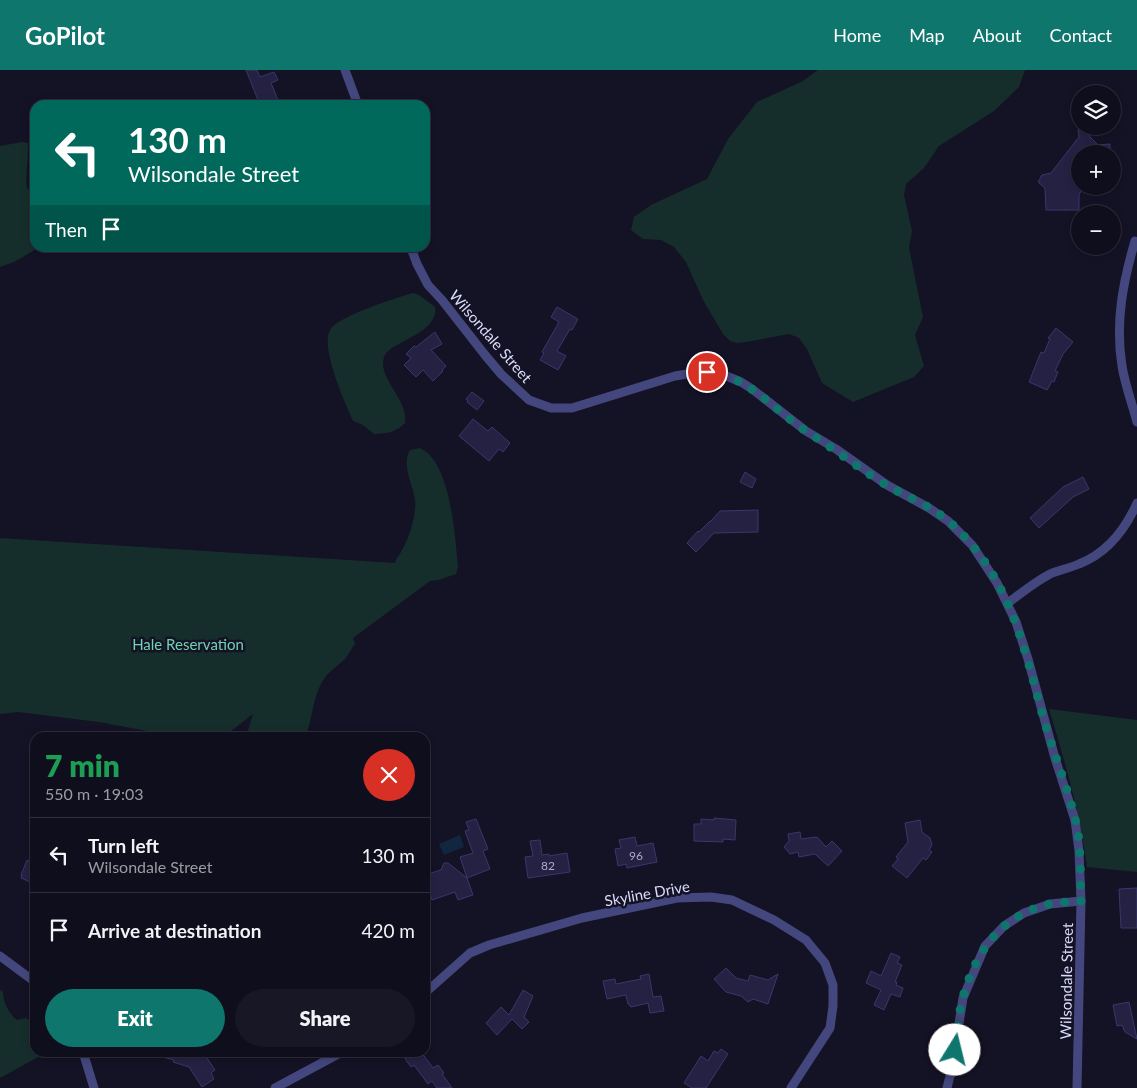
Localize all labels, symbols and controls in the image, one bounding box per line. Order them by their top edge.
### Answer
text: GoPilot [25,21,105,50]
text: Home [833,24,881,46]
text: Map [909,24,945,46]
text: About [973,24,1022,46]
text: Contact [1050,24,1112,46]
map controls [1071,85,1121,255]
button: layers [1071,85,1121,135]
text: 130 m [128,118,227,160]
icon: left [45,120,110,185]
button: + [1071,145,1121,195]
text: Wilsondale Street [128,160,299,187]
button: − [1071,205,1121,255]
icon: arrive [97,215,125,243]
text: Then [45,218,87,241]
street label: Wilsondale Street [446,286,536,386]
pin [686,351,728,393]
icon: arrive [693,358,721,386]
park label: Hale Reservation [132,635,244,653]
text: 7 min [45,747,120,783]
button: close [363,749,415,801]
text: 550 m · 19:03 [45,784,144,803]
text: Turn left [88,834,159,857]
icon: left [45,841,73,869]
text: 130 m [361,844,415,867]
house number: 96 [629,848,643,863]
text: Wilsondale Street [88,857,212,876]
house number: 82 [541,858,555,873]
street label: Skyline Drive [603,877,691,909]
icon: arrive [45,916,73,944]
text: Arrive at destination [88,919,261,942]
text: 420 m [361,919,415,942]
street label: Wilsondale Street [1056,922,1076,1039]
button: Exit [45,989,225,1047]
button: Share [235,989,415,1047]
position arrow [928,1023,980,1075]

